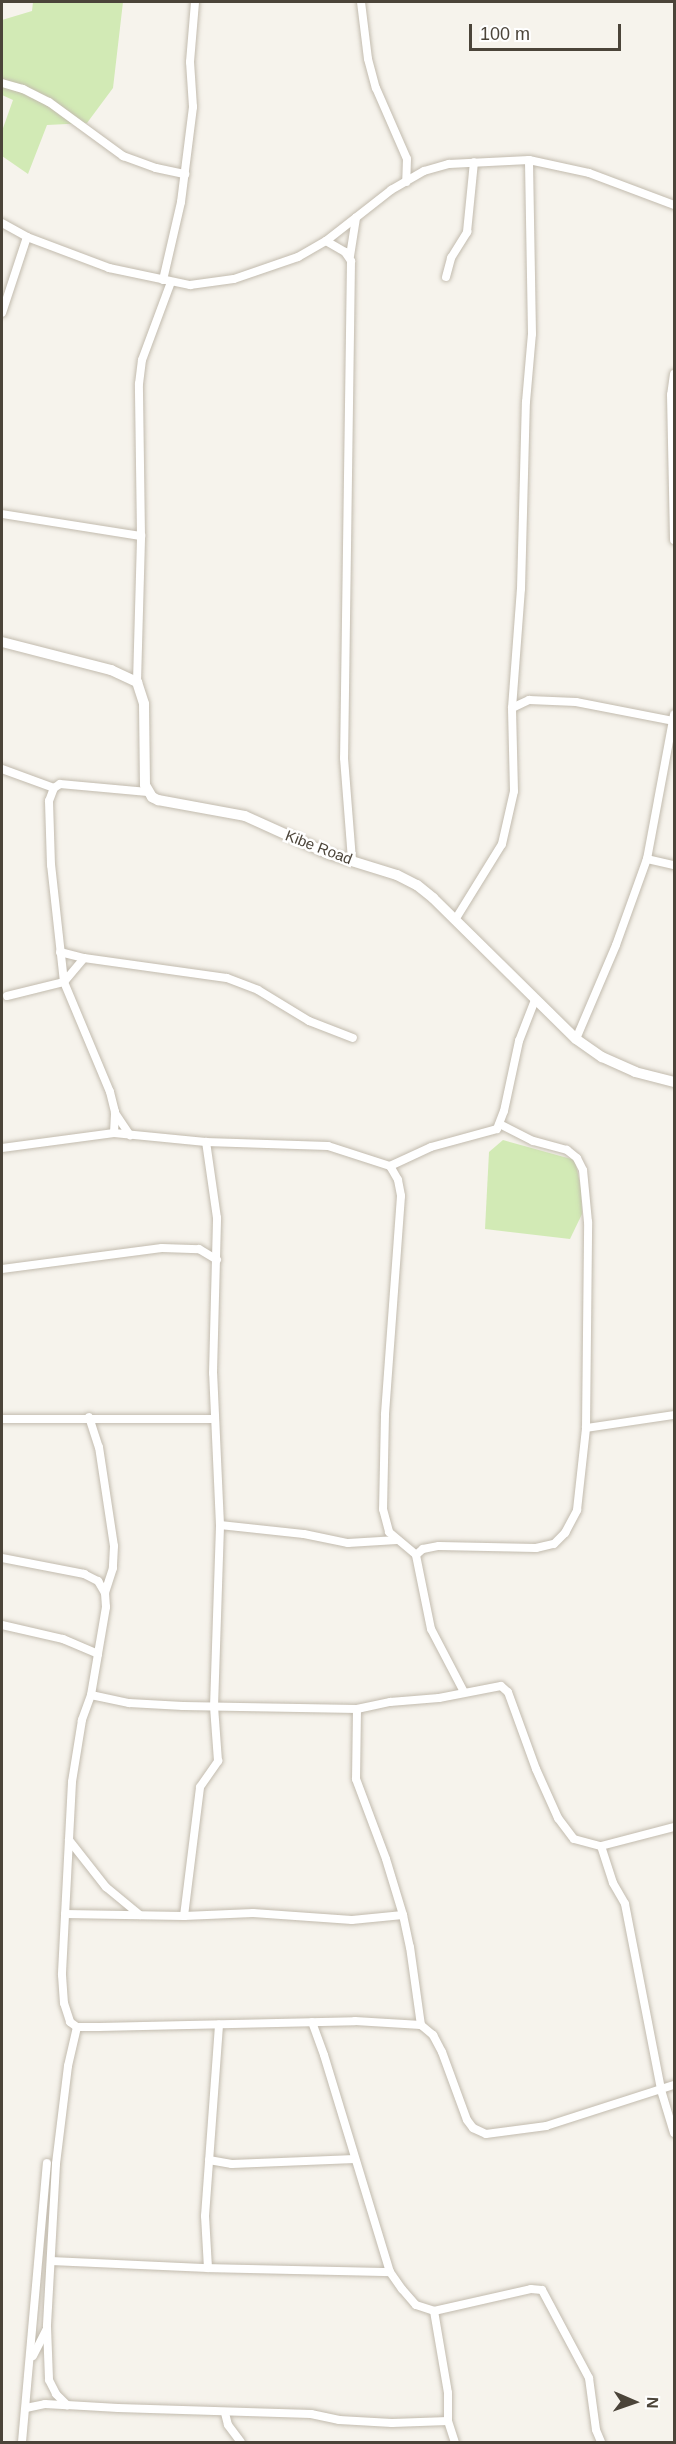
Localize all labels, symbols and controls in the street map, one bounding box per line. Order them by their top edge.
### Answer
scale bar [472,12,624,50]
text: 100 m [480,24,530,44]
street label: Kibe Road [283,826,355,868]
north arrow [604,2372,664,2432]
text: N [644,2397,661,2409]

